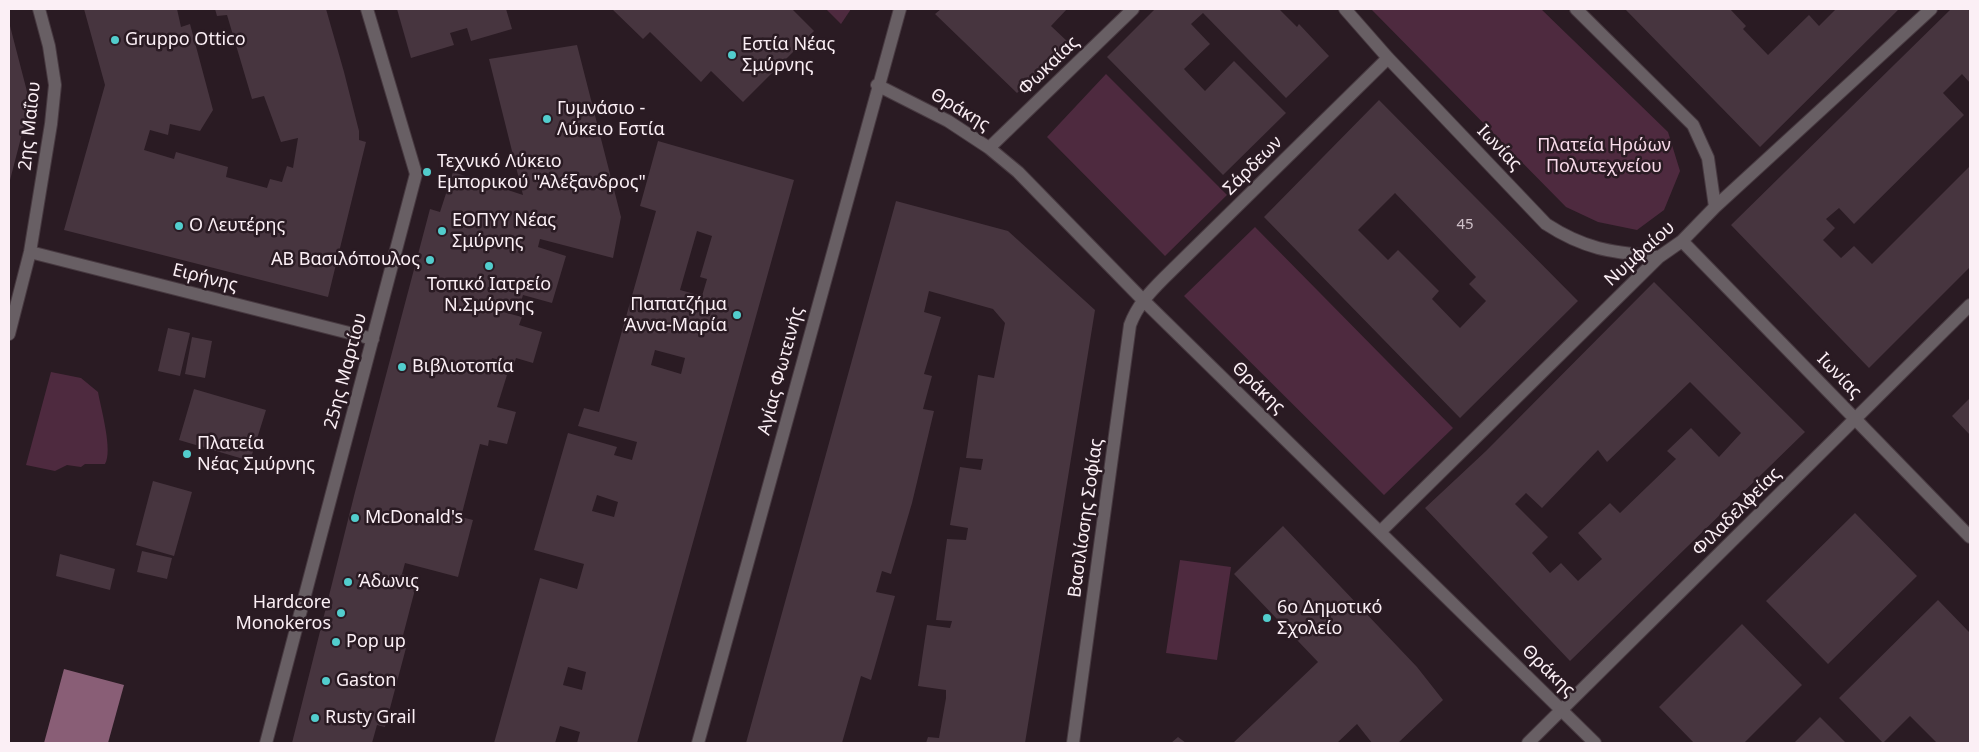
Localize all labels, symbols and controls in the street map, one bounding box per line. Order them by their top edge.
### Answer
place label: Gruppo Ottico [125,29,246,51]
street label: Φωκαίας [1014,32,1084,100]
marker: Gruppo Ottico [109,34,121,46]
place label: Εστία Νέας Σμύρνης [742,34,835,76]
marker: Εστία Νέας Σμύρνης [726,49,738,61]
street label: 2ης Μαΐου [15,80,45,172]
street label: Θράκης [926,84,994,136]
place label: Γυμνάσιο - Λύκειο Εστία [557,98,665,140]
marker: Γυμνάσιο - Λύκειο Εστία [541,113,553,125]
street label: Ιωνίας [1472,121,1526,175]
street label: Σάρδεων [1219,132,1287,200]
park label: Πλατεία Ηρώων Πολυτεχνείου [1537,135,1671,178]
place label: Τεχνικό Λύκειο Εμπορικού "Αλέξανδρος" [437,151,646,193]
marker: Τεχνικό Λύκειο Εμπορικού "Αλέξανδρος" [421,166,433,178]
place label: ΕΟΠΥΥ Νέας Σμύρνης [452,210,556,252]
place label: Ο Λευτέρης [189,215,285,237]
house number: 45 [1456,216,1474,234]
street label: Νυμφαίου [1600,217,1680,291]
marker: Ο Λευτέρης [173,220,185,232]
marker: ΕΟΠΥΥ Νέας Σμύρνης [436,225,448,237]
place label: ΑΒ Βασιλόπουλος [271,249,420,271]
marker: ΑΒ Βασιλόπουλος [424,254,436,266]
street label: Ειρήνης [170,259,240,297]
marker: Τοπικό Ιατρείο Ν.Σμύρνης [483,260,495,272]
place label: Τοπικό Ιατρείο Ν.Σμύρνης [427,274,551,316]
place label: Παπατζήμα Άννα-Μαρία [624,294,727,336]
street label: Αγίας Φωτεινής [754,305,808,437]
marker: Παπατζήμα Άννα-Μαρία [731,309,743,321]
street label: 25ης Μαρτίου [320,311,372,431]
street label: Ιωνίας [1812,349,1866,403]
place label: Βιβλιοτοπία [412,356,514,378]
street label: Θράκης [1227,358,1289,418]
marker: Βιβλιοτοπία [396,361,408,373]
place label: Πλατεία Νέας Σμύρνης [197,433,315,476]
street label: Βασιλίσσης Σοφίας [1064,437,1108,599]
marker: Πλατεία Νέας Σμύρνης [181,448,193,460]
street label: Φιλαδελφείας [1688,463,1786,561]
place label: McDonald's [365,507,463,529]
marker: McDonald's [349,512,361,524]
place label: Άδωνις [358,571,419,593]
marker: Άδωνις [342,576,354,588]
place label: Hardcore Monokeros [235,592,331,634]
place label: 6ο Δημοτικό Σχολείο [1277,597,1382,640]
marker: Hardcore Monokeros [335,607,347,619]
marker: 6ο Δημοτικό Σχολείο [1261,612,1273,624]
place label: Pop up [346,631,406,653]
marker: Pop up [330,636,342,648]
street label: Θράκης [1517,641,1579,701]
place label: Gaston [336,670,396,692]
marker: Gaston [320,675,332,687]
place label: Rusty Grail [325,707,416,729]
marker: Rusty Grail [309,712,321,724]

